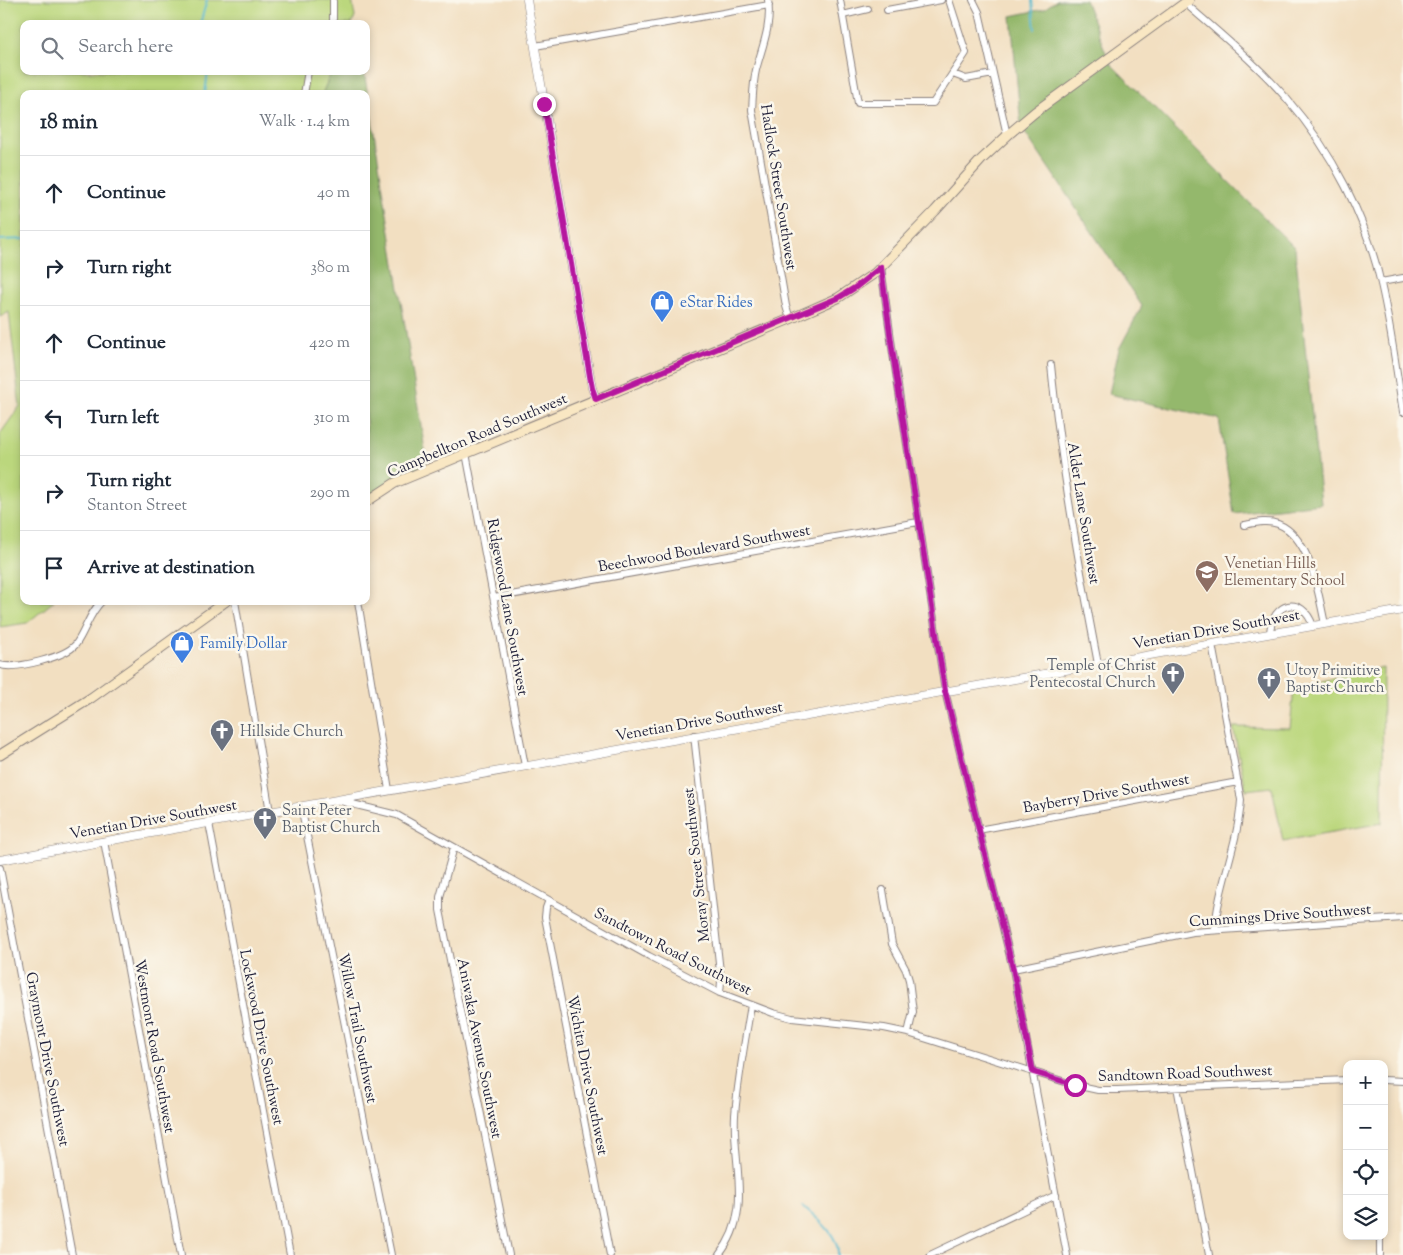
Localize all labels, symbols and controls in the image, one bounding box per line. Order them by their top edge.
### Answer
search box [20,20,370,75]
icon: search [38,34,66,62]
text: Search here [78,34,173,61]
route end [533,93,556,116]
street label: Hadlock Street Southwest [754,103,801,272]
text: 18 min [40,108,98,138]
text: Walk · 1.4 km [259,111,350,134]
icon: ahead [40,179,68,207]
text: Continue [87,180,166,207]
text: 40 m [317,182,350,205]
icon: right [40,254,68,282]
text: Turn right [87,255,171,282]
text: 380 m [310,257,350,280]
shop icon: eStar Rides [649,289,675,323]
place label: eStar Rides [680,293,753,314]
icon: ahead [40,329,68,357]
text: Continue [87,330,166,357]
text: 420 m [309,332,350,355]
street label: Campbellton Road Southwest [385,389,571,484]
icon: left [40,404,68,432]
text: Turn left [87,405,159,432]
text: 310 m [313,407,350,430]
street label: Alder Lane Southwest [1061,441,1104,586]
text: Turn right [87,468,171,495]
icon: right [40,479,68,507]
text: 290 m [310,482,350,505]
text: Stanton Street [87,495,187,518]
street label: Ridgewood Lane Southwest [481,517,532,697]
street label: Beechwood Boulevard Southwest [597,520,812,578]
icon: arrive [40,554,68,582]
place label: Venetian Hills Elementary School [1224,554,1345,592]
text: Arrive at destination [87,555,255,582]
school or university icon: Venetian Hills Elementary School [1194,559,1220,593]
street label: Venetian Drive Southwest [1131,605,1301,656]
shop icon: Family Dollar [169,630,195,664]
place label: Family Dollar [200,634,287,655]
place label: Temple of Christ Pentecostal Church [1030,656,1156,694]
church icon: Temple of Christ Pentecostal Church [1160,661,1186,695]
place label: Utoy Primitive Baptist Church [1286,661,1385,699]
church icon: Utoy Primitive Baptist Church [1256,666,1282,700]
street label: Venetian Drive Southwest [614,697,784,748]
church icon: Hillside Church [209,718,235,752]
place label: Hillside Church [240,722,344,743]
street label: Bayberry Drive Southwest [1022,770,1191,819]
street label: Moray Street Southwest [679,787,716,943]
street label: Venetian Drive Southwest [68,795,238,846]
place label: Saint Peter Baptist Church [282,801,381,839]
church icon: Saint Peter Baptist Church [252,806,278,840]
street label: Cummings Drive Southwest [1188,900,1372,933]
street label: Sandtown Road Southwest [590,903,755,1001]
street label: Lockwood Drive Southwest [233,948,288,1127]
street label: Willow Trail Southwest [332,952,381,1105]
street label: Aniwaka Avenue Southwest [451,956,506,1140]
street label: Westmont Road Southwest [128,958,179,1135]
street label: Graymont Drive Southwest [19,970,74,1148]
street label: Wichita Drive Southwest [561,993,612,1157]
map controls [1343,1060,1388,1240]
button: + [1343,1060,1388,1105]
street label: Sandtown Road Southwest [1098,1061,1273,1088]
route start [1064,1074,1087,1097]
button: − [1343,1105,1388,1150]
button: locate [1343,1150,1388,1195]
button: layers [1343,1195,1388,1240]

